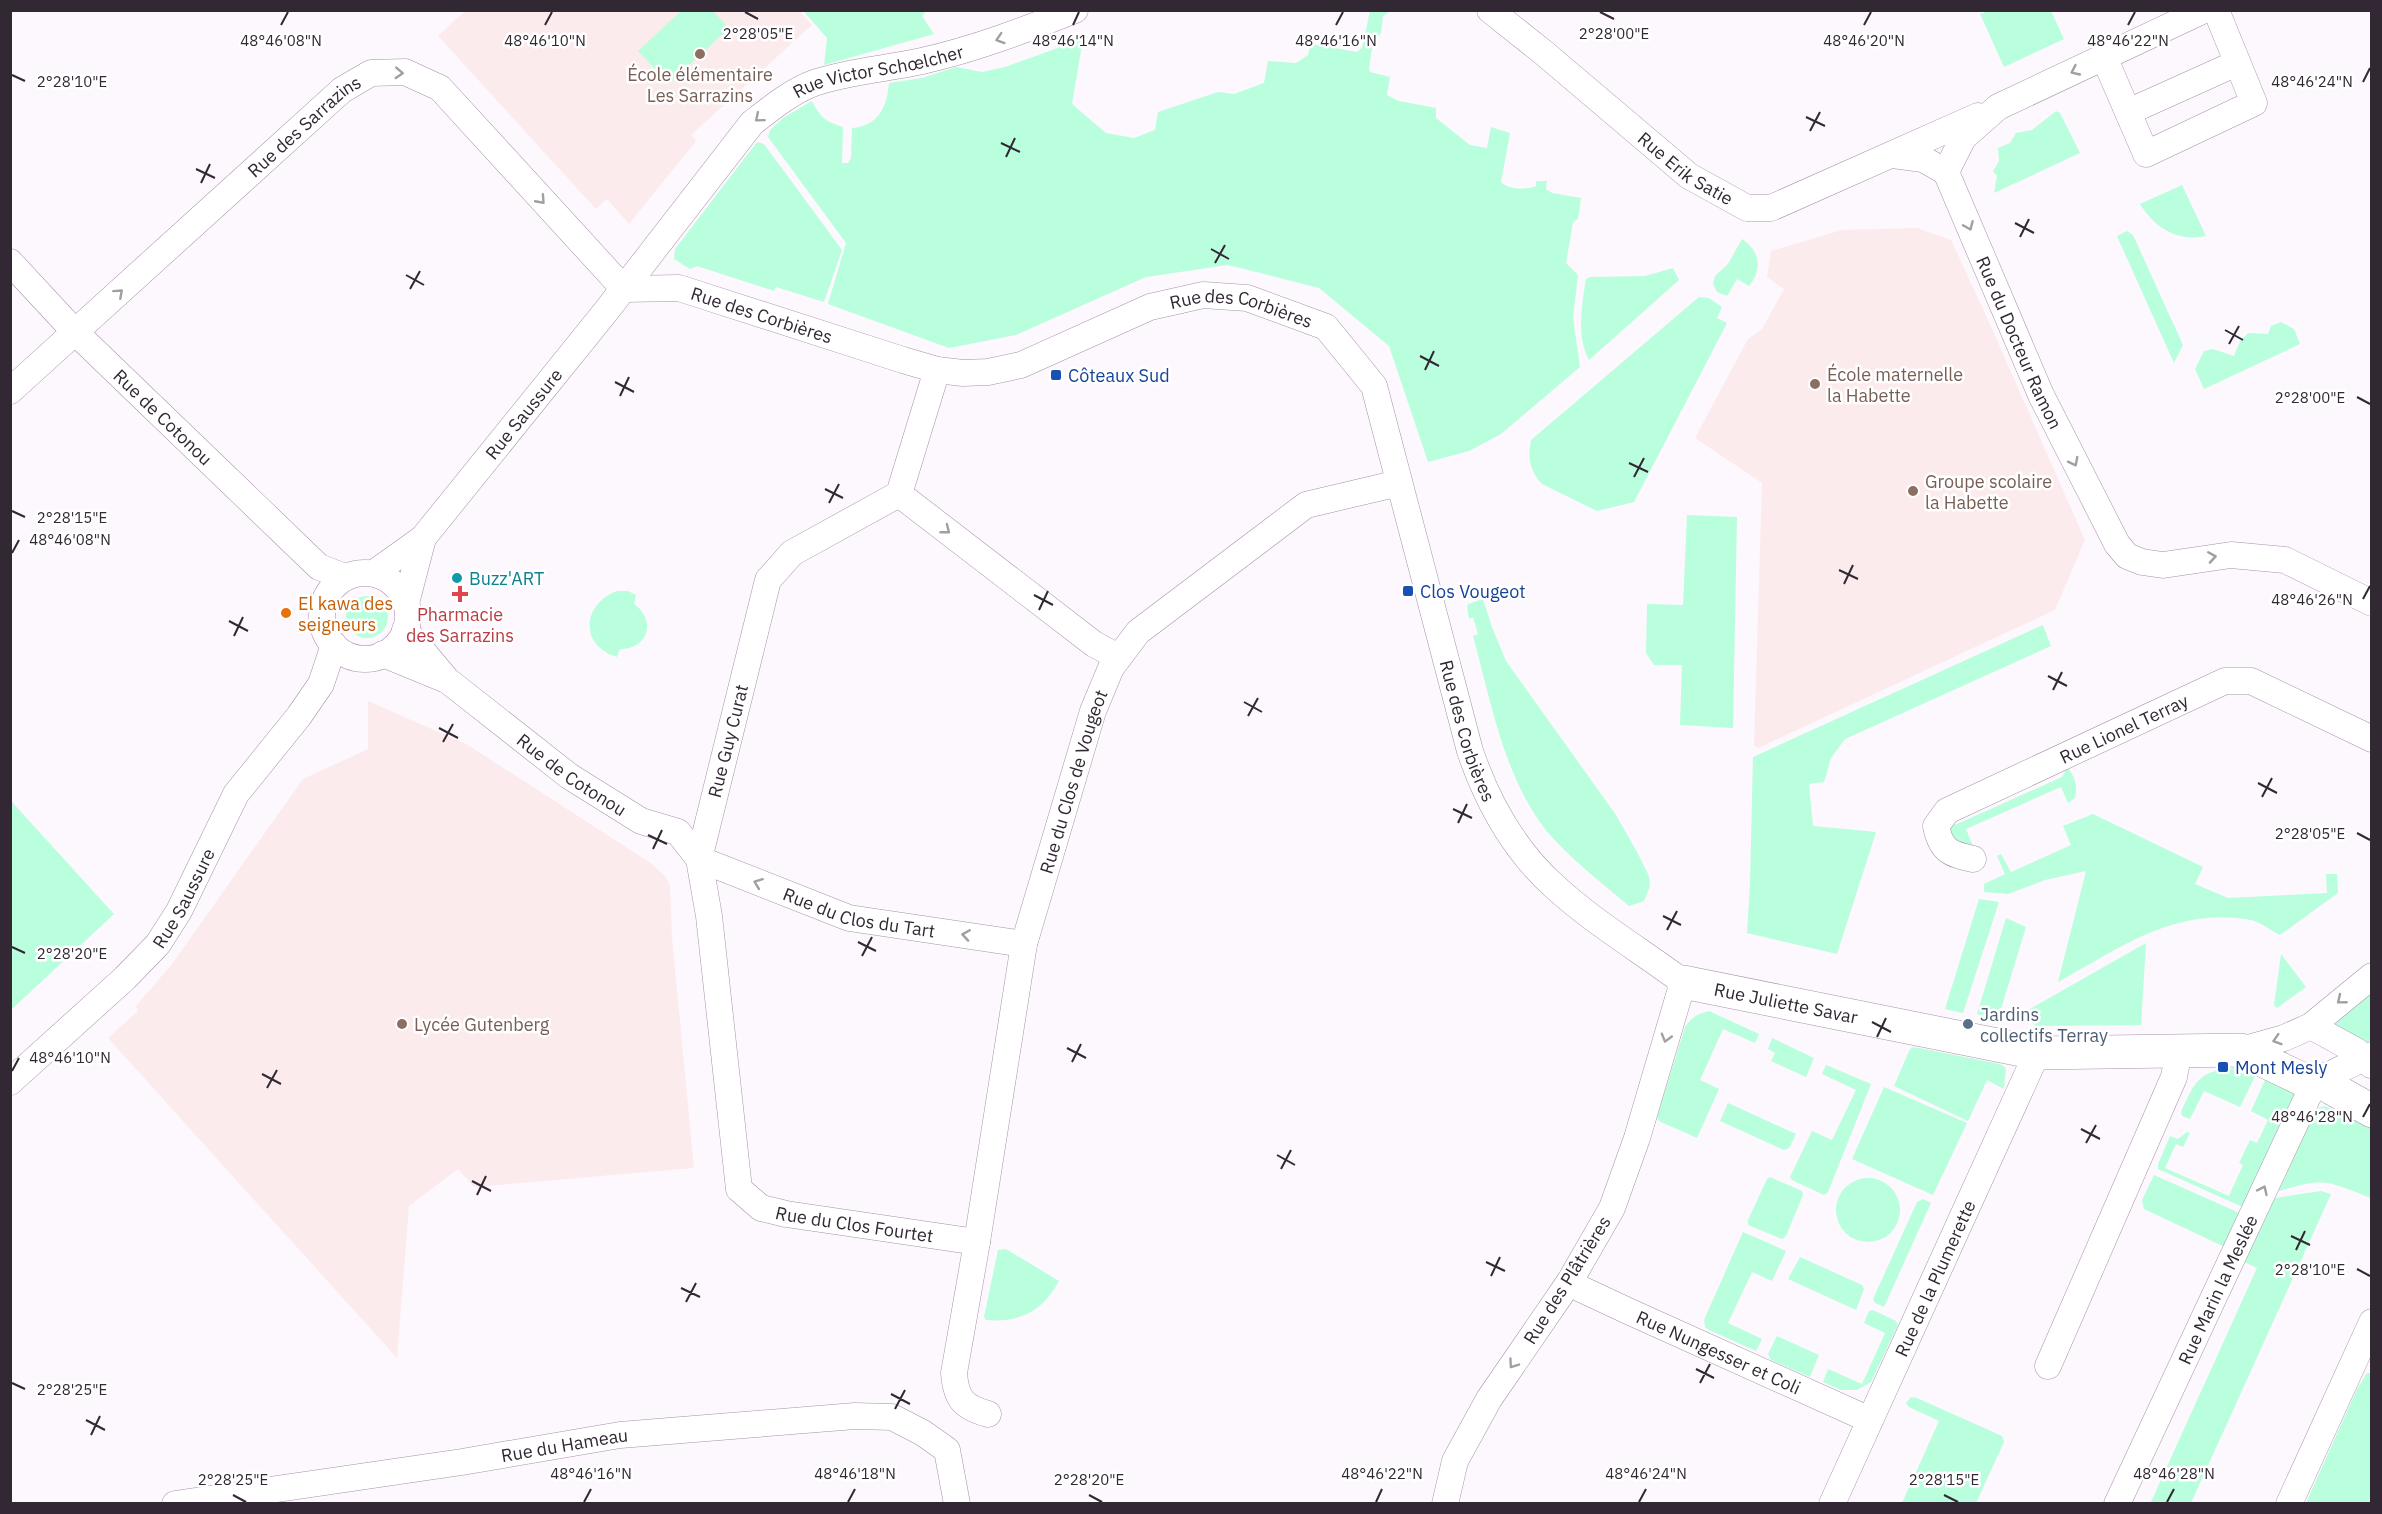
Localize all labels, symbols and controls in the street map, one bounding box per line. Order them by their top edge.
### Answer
text: 2°28'05"E [723,24,793,43]
text: 2°28'00"E [1579,24,1649,43]
text: 48°46'08"N [240,31,322,50]
text: 48°46'10"N [504,31,586,50]
text: 48°46'14"N [1032,31,1114,50]
text: 48°46'16"N [1295,31,1377,50]
text: 48°46'20"N [1823,31,1905,50]
text: 48°46'22"N [2087,31,2169,50]
one-way arrow [995,32,1006,44]
street label: Rue Victor Schœlcher [788,39,966,103]
marker: École élémentaire Les Sarrazins [693,47,707,61]
place label: École élémentaire Les Sarrazins [627,63,773,107]
one-way arrow [2070,64,2081,76]
one-way arrow [395,66,404,79]
street label: Rue des Sarrazins [242,70,365,182]
text: 2°28'10"E [37,72,107,91]
text: 48°46'24"N [2271,72,2353,91]
one-way arrow [755,111,766,122]
street label: Rue Erik Satie [1633,126,1737,210]
one-way arrow [534,193,545,204]
one-way arrow [1962,220,1974,231]
street label: Rue du Docteur Ramon [1972,252,2068,433]
street label: Rue des Corbières [688,281,835,348]
street label: Rue des Corbières [1167,283,1316,333]
one-way arrow [112,289,123,300]
street label: Rue Saussure [480,363,567,464]
place label: École maternelle la Habette [1827,363,1963,407]
street label: Rue de Cotonou [109,364,218,470]
place label: Côteaux Sud [1068,364,1170,387]
marker: Côteaux Sud [1049,368,1063,382]
marker: École maternelle la Habette [1808,377,1822,391]
text: 2°28'00"E [2275,388,2345,407]
one-way arrow [2067,455,2079,466]
place label: Groupe scolaire la Habette [1925,470,2052,514]
marker: Groupe scolaire la Habette [1906,484,1920,498]
text: 2°28'15"E [37,508,107,527]
one-way arrow [939,523,950,534]
text: 48°46'08"N [29,530,111,549]
one-way arrow [2207,552,2217,564]
place label: Buzz'ART [469,567,544,590]
marker: Buzz'ART [450,571,464,585]
place label: Clos Vougeot [1420,580,1526,603]
marker: Clos Vougeot [1401,584,1415,598]
marker: Pharmacie des Sarrazins [453,587,467,601]
text: 48°46'26"N [2271,590,2353,609]
place label: El kawa des seigneurs [298,592,393,636]
place label: Pharmacie des Sarrazins [406,603,514,647]
marker: El kawa des seigneurs [279,606,293,620]
street label: Rue des Corbières [1435,657,1501,805]
street label: Rue Guy Curat [703,682,753,800]
street label: Rue du Clos de Vougeot [1034,686,1112,876]
street label: Rue Lionel Terray [2056,688,2192,768]
street label: Rue de Cotonou [512,728,631,821]
text: 2°28'05"E [2275,824,2345,843]
street label: Rue Saussure [147,844,219,952]
one-way arrow [753,877,763,890]
street label: Rue du Clos du Tart [780,882,937,942]
one-way arrow [961,930,970,942]
text: 2°28'20"E [37,944,107,963]
street label: Rue Juliette Savar [1712,977,1860,1028]
one-way arrow [2336,993,2347,1004]
place label: Jardins collectifs Terray [1980,1003,2108,1047]
place label: Lycée Gutenberg [414,1013,550,1036]
marker: Lycée Gutenberg [395,1017,409,1031]
marker: Jardins collectifs Terray [1961,1017,1975,1031]
one-way arrow [1661,1032,1673,1043]
one-way arrow [2272,1033,2283,1045]
text: 48°46'10"N [29,1048,111,1067]
place label: Mont Mesly [2235,1056,2327,1079]
marker: Mont Mesly [2216,1060,2230,1074]
text: 48°46'28"N [2271,1107,2353,1126]
one-way arrow [2256,1185,2268,1196]
street label: Rue de la Plumerette [1889,1196,1980,1360]
street label: Rue du Clos Fourtet [773,1200,935,1247]
street label: Rue Marin la Meslée [2173,1211,2262,1368]
street label: Rue des Plâtrières [1518,1212,1616,1348]
text: 2°28'10"E [2275,1260,2345,1279]
street label: Rue Nungesser et Coli [1633,1305,1804,1399]
one-way arrow [1509,1357,1520,1368]
text: 2°28'25"E [37,1380,107,1399]
street label: Rue du Hameau [499,1423,629,1467]
text: 48°46'16"N [550,1464,632,1483]
text: 48°46'18"N [814,1464,896,1483]
text: 48°46'22"N [1341,1464,1423,1483]
text: 48°46'24"N [1605,1464,1687,1483]
text: 48°46'28"N [2133,1464,2215,1483]
text: 2°28'25"E [198,1470,268,1489]
text: 2°28'20"E [1054,1470,1124,1489]
text: 2°28'15"E [1909,1470,1979,1489]

